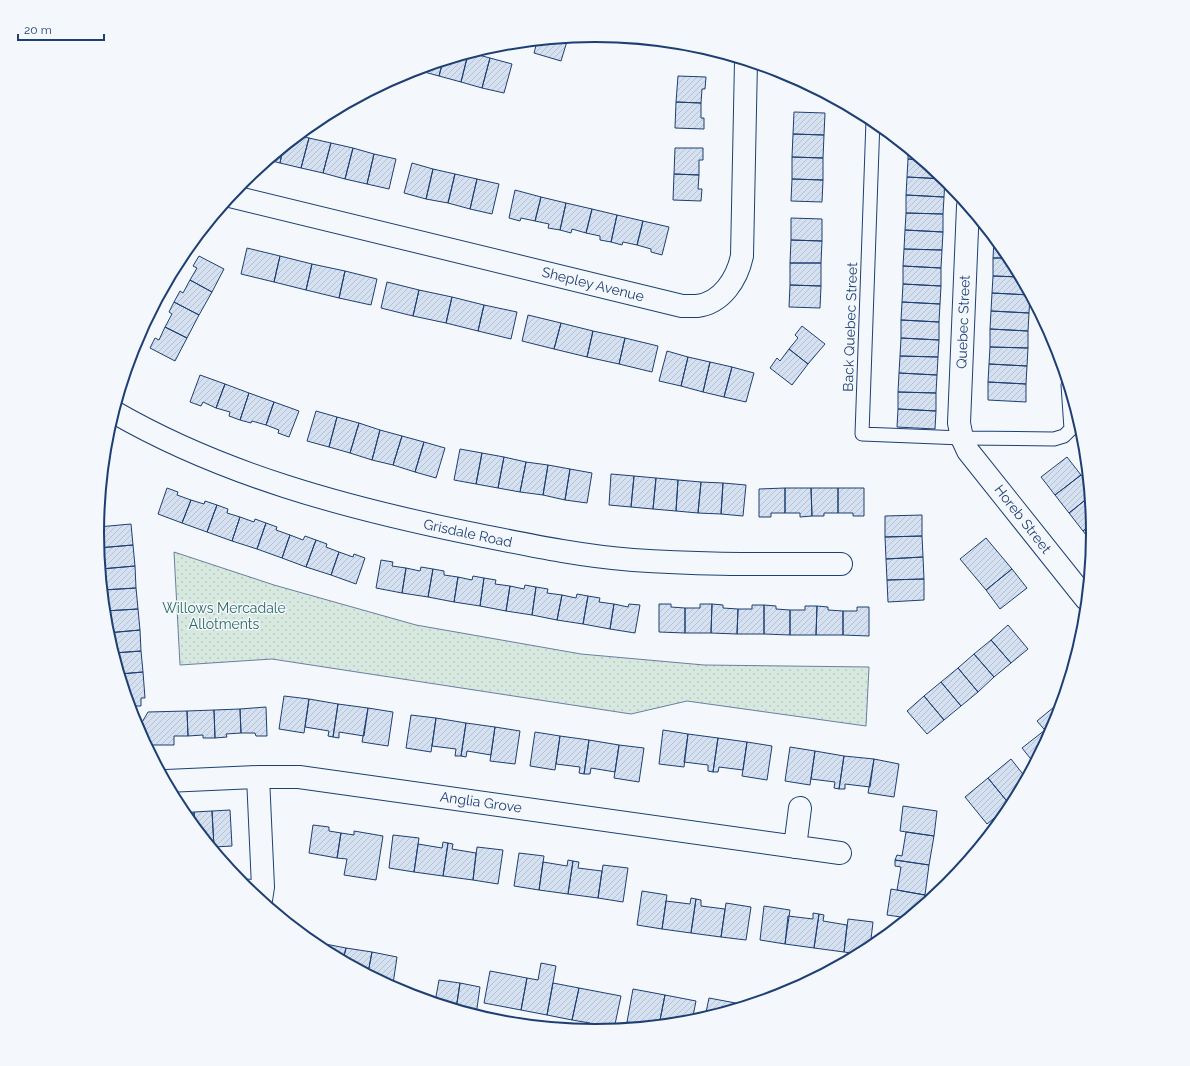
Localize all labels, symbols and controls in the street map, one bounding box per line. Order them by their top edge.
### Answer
scale bar [18,16,104,42]
text: 20 m [24,23,52,37]
street label: Back Quebec Street [840,262,860,392]
street label: Shepley Avenue [540,264,646,304]
street label: Quebec Street [953,274,973,369]
street label: Horeb Street [991,482,1055,557]
street label: Grisdale Road [422,516,514,550]
park label: Willows Mercadale Allotments [162,600,286,632]
street label: Anglia Grove [439,788,523,816]

